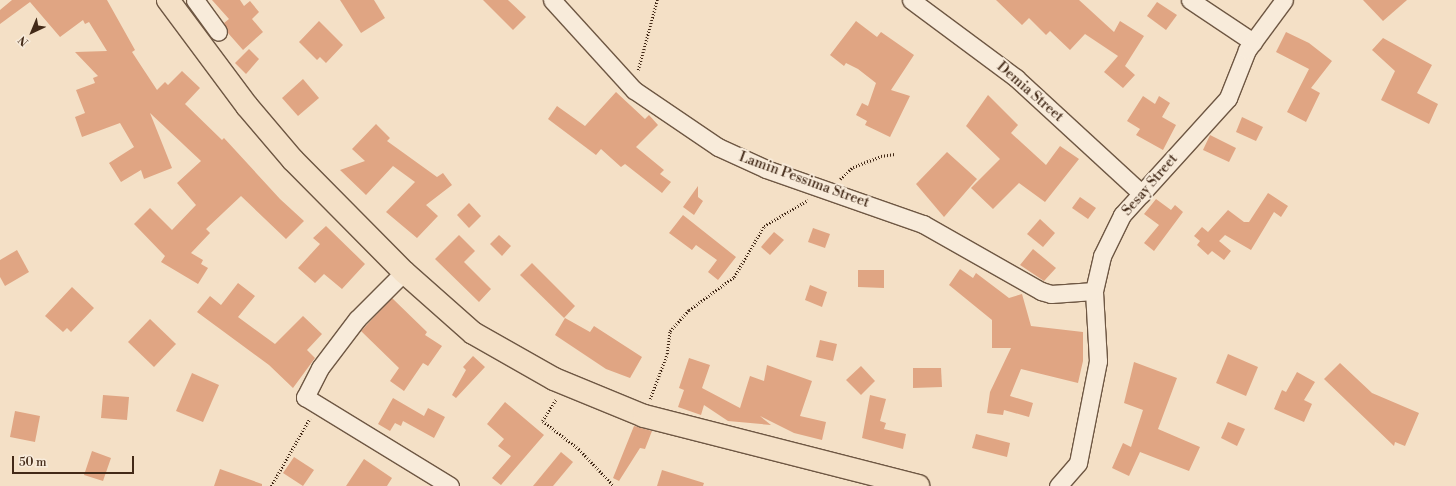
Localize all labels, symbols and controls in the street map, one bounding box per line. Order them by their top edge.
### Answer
north arrow [12,12,52,52]
text: N [16,33,32,49]
street label: Demia Street [993,58,1067,126]
street label: Lamin Pessima Street [737,149,871,211]
street label: Sesay Street [1119,151,1181,219]
scale bar [14,448,136,474]
text: 50 m [19,455,47,470]

